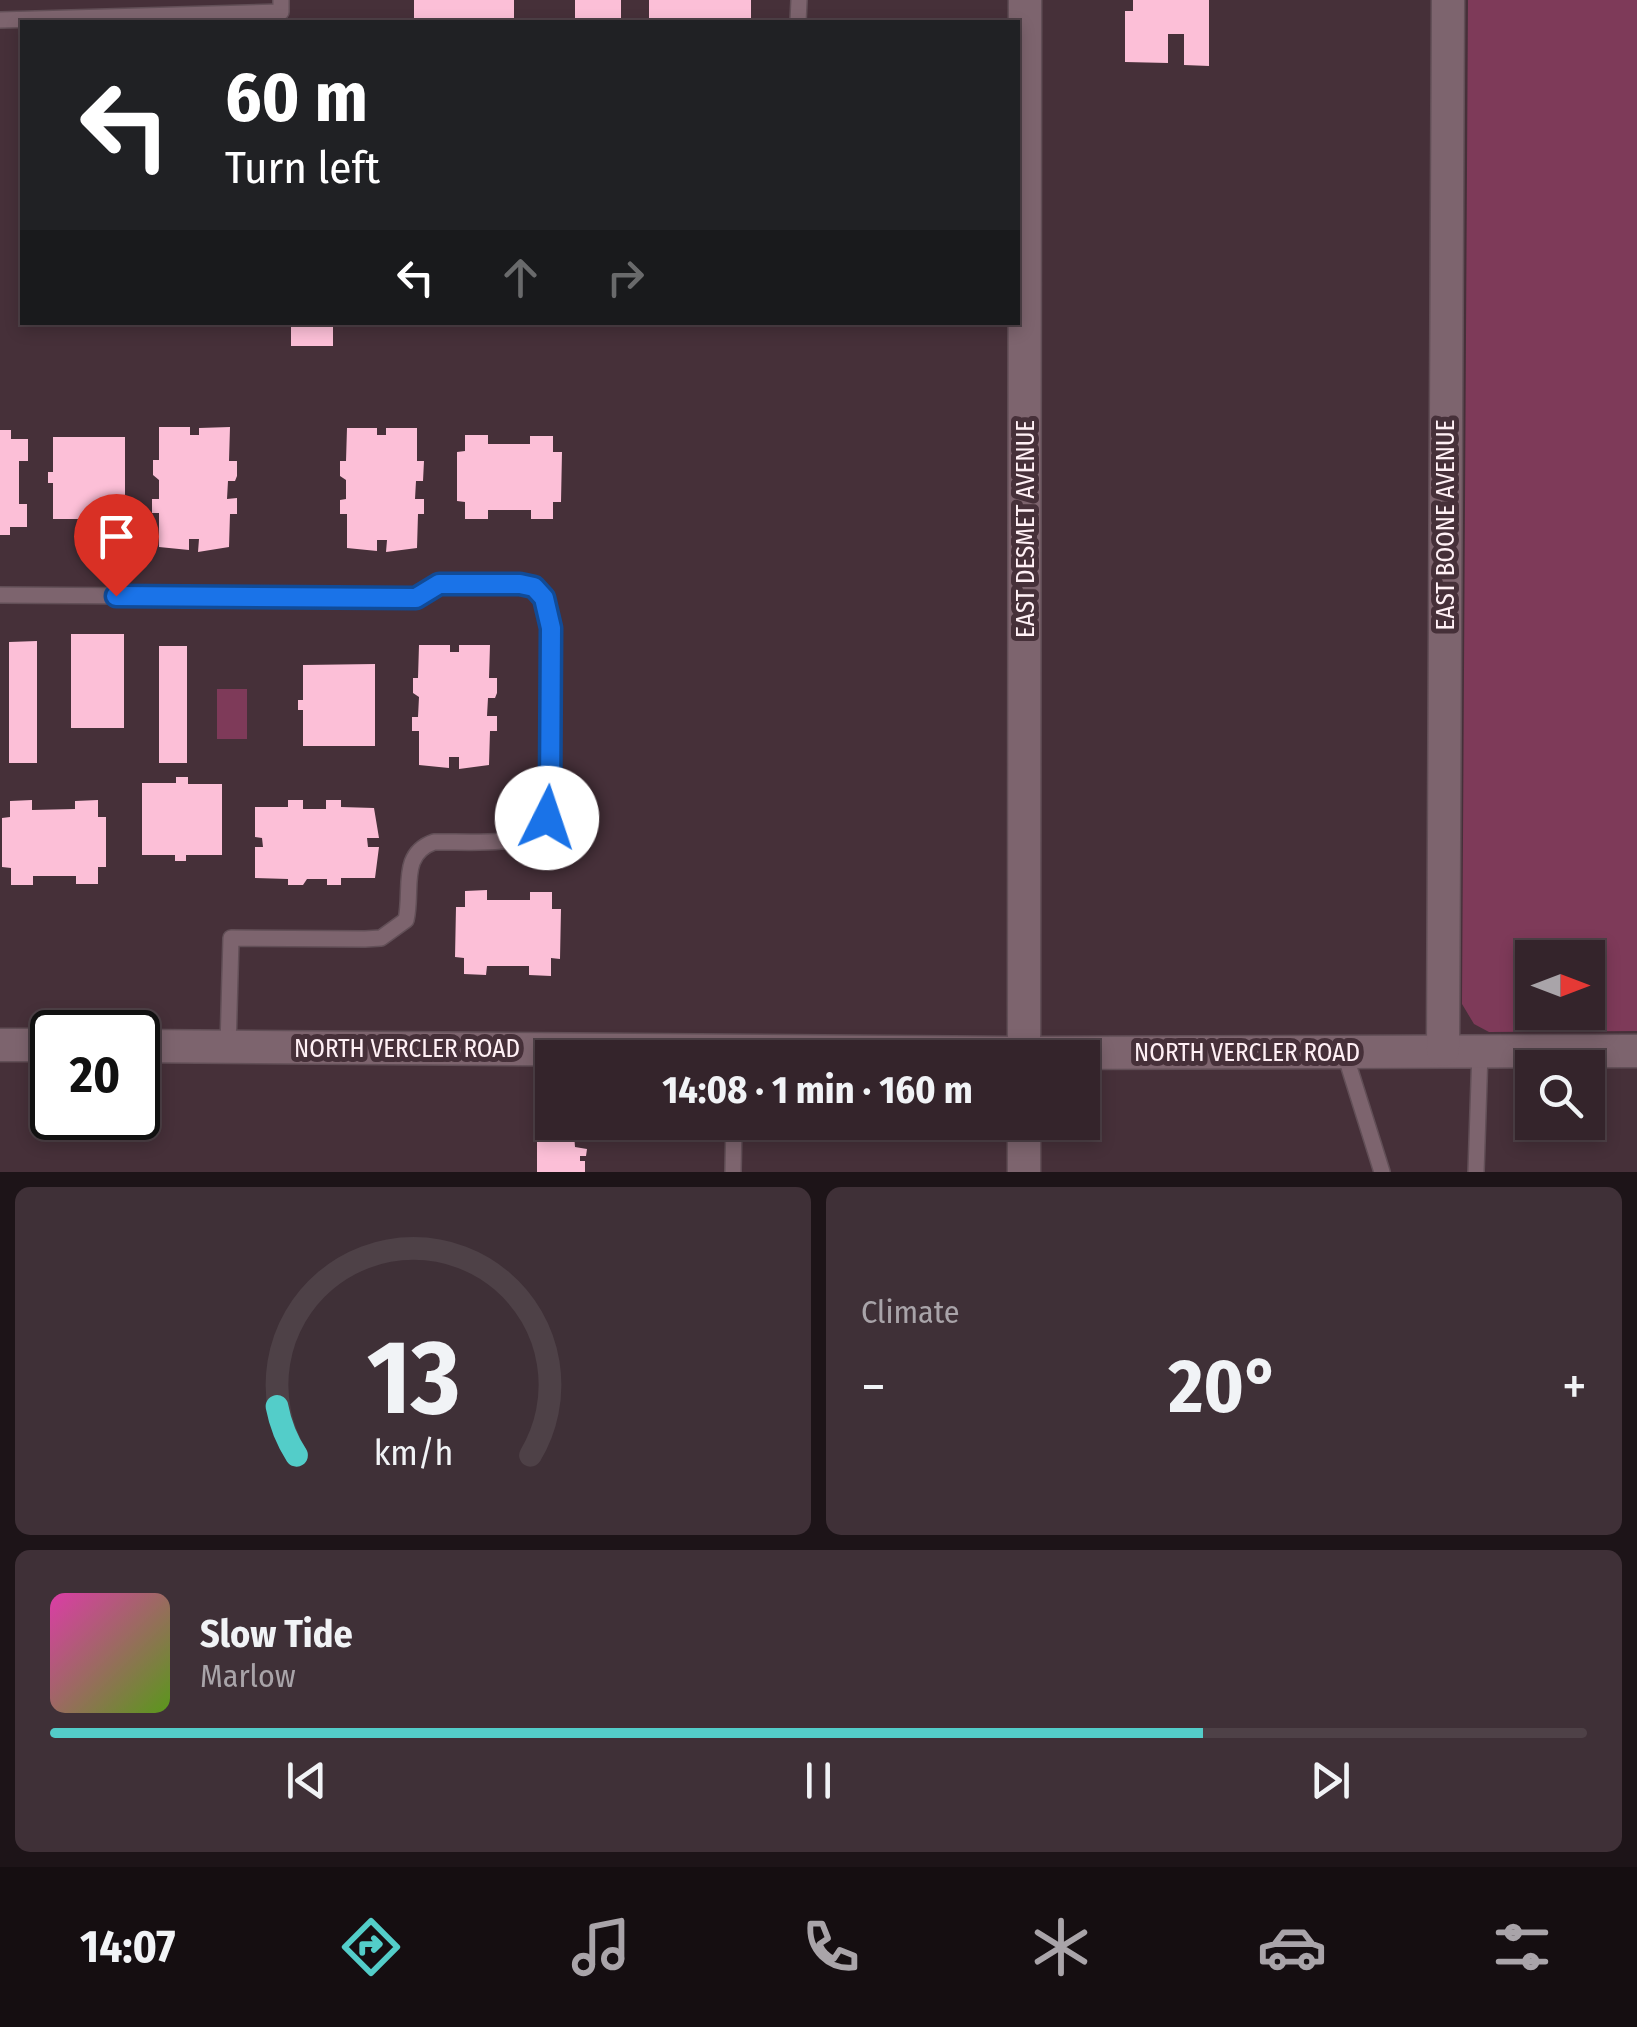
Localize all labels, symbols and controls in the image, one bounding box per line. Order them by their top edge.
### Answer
text: 60 m [225,56,368,140]
icon: left [60,60,190,190]
text: Turn left [225,141,380,195]
icon: left [388,250,443,305]
icon: ahead [493,250,548,305]
icon: right [598,250,653,305]
street label: EAST DESMET AVENUE [1011,420,1041,638]
street label: EAST BOONE AVENUE [1431,420,1461,630]
pin [74,494,159,597]
icon: arrive [89,509,144,564]
position arrow [495,766,599,870]
north arrow [1515,940,1605,1030]
map controls [1515,940,1605,1140]
speed limit sign: 20 [30,1010,160,1140]
street label: NORTH VERCLER ROAD [294,1034,520,1064]
street label: NORTH VERCLER ROAD [1134,1038,1360,1068]
button: search [1515,1050,1605,1140]
text: 14:08 · 1 min · 160 m [662,1067,973,1113]
text: Climate [861,1293,960,1331]
text: 13 [366,1316,460,1441]
text: 20° [1169,1342,1279,1432]
text: − [861,1354,886,1420]
text: + [1562,1354,1587,1420]
text: km/h [373,1432,453,1474]
text: Slow Tide [200,1611,353,1657]
text: Marlow [200,1657,296,1695]
icon: previous [279,1753,334,1808]
icon: pause [791,1753,846,1808]
icon: next [1303,1753,1358,1808]
icon: directions [336,1912,406,1982]
icon: music [566,1912,636,1982]
icon: phone [796,1912,866,1982]
icon: climate [1026,1912,1096,1982]
icon: car [1257,1912,1327,1982]
icon: filters [1487,1912,1557,1982]
text: 14:07 [80,1920,176,1974]

